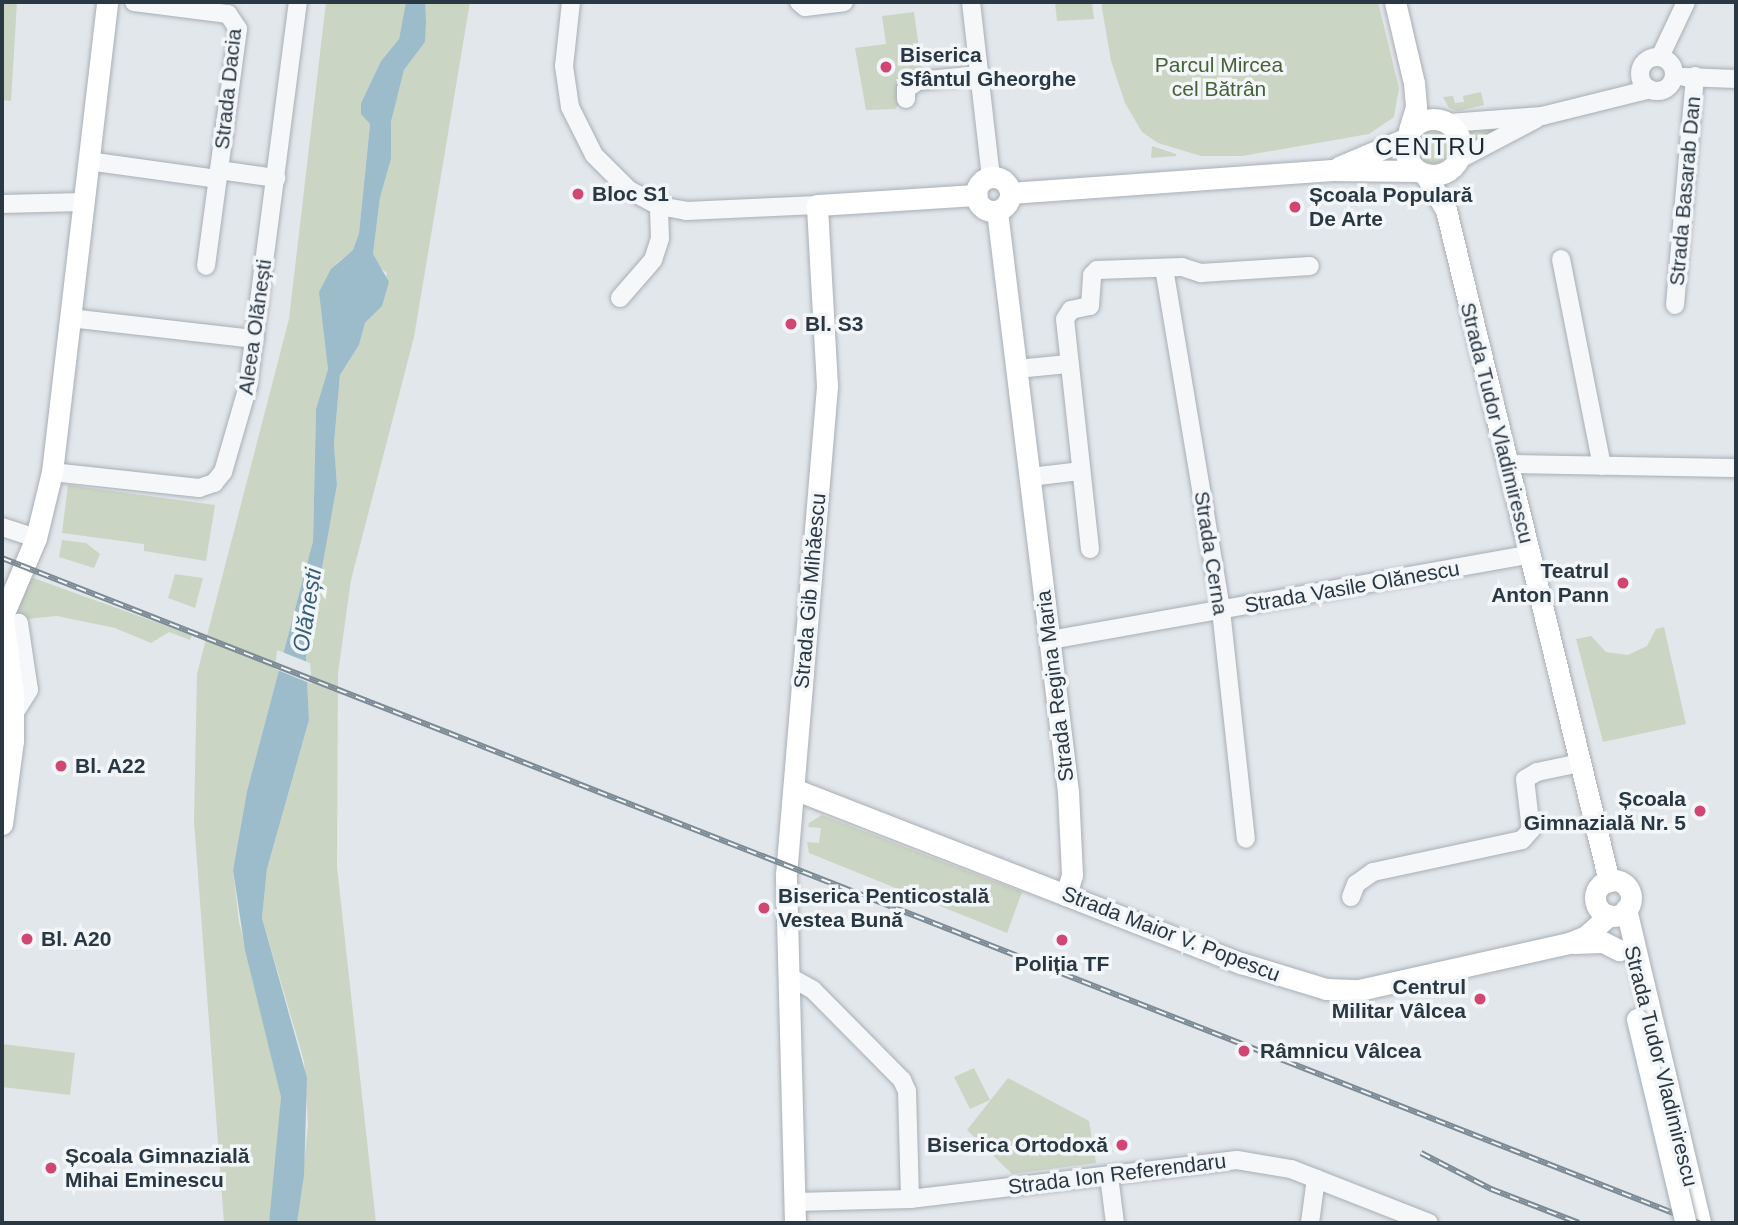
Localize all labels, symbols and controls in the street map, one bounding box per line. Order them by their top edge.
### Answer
street label: Strada Dacia [209,27,247,151]
place label: Biserica Sfântul Gheorghe [900,42,1076,92]
park label: Parcul Mircea cel Bătrân [1155,52,1283,102]
marker: Biserica Sfântul Gheorghe [878,59,894,75]
street label: Strada Basarab Dan [1664,95,1706,287]
district label: CENTRU [1376,133,1486,161]
place label: Bloc S1 [592,181,669,207]
place label: Școala Populară De Arte [1309,182,1472,232]
marker: Bloc S1 [570,186,586,202]
marker: Școala Populară De Arte [1287,199,1303,215]
street label: Aleea Olănești [233,258,277,396]
street label: Strada Tudor Vladimirescu [1455,300,1539,546]
place label: Bl. S3 [805,311,863,337]
marker: Bl. S3 [783,316,799,332]
street label: Strada Cerna [1189,489,1233,617]
street label: Strada Gib Mihăescu [789,492,831,690]
street label: Strada Vasile Olănescu [1243,556,1461,618]
place label: Teatrul Anton Pann [1491,558,1609,608]
water label: Olănești [287,566,327,654]
marker: Teatrul Anton Pann [1615,575,1631,591]
street label: Strada Regina Maria [1031,589,1079,783]
place label: Bl. A22 [75,753,146,779]
marker: Bl. A22 [53,758,69,774]
place label: Școala Gimnazială Nr. 5 [1524,786,1686,836]
marker: Școala Gimnazială Nr. 5 [1692,803,1708,819]
street label: Strada Maior V. Popescu [1058,881,1284,987]
place label: Biserica Penticostală Vestea Bună [778,883,989,933]
marker: Biserica Penticostală Vestea Bună [756,900,772,916]
place label: Bl. A20 [41,926,112,952]
marker: Bl. A20 [19,931,35,947]
marker: Poliția TF [1054,932,1070,948]
street label: Strada Tudor Vladimirescu [1619,943,1703,1189]
place label: Poliția TF [1015,951,1109,977]
place label: Centrul Militar Vâlcea [1332,974,1466,1024]
marker: Centrul Militar Vâlcea [1472,991,1488,1007]
place label: Râmnicu Vâlcea [1260,1038,1421,1064]
marker: Râmnicu Vâlcea [1234,1041,1254,1061]
place label: Biserica Ortodoxă [927,1132,1108,1158]
marker: Biserica Ortodoxă [1114,1137,1130,1153]
place label: Școala Gimnazială Mihai Eminescu [65,1143,249,1193]
street label: Strada Ion Referendaru [1007,1148,1227,1200]
marker: Școala Gimnazială Mihai Eminescu [43,1160,59,1176]

